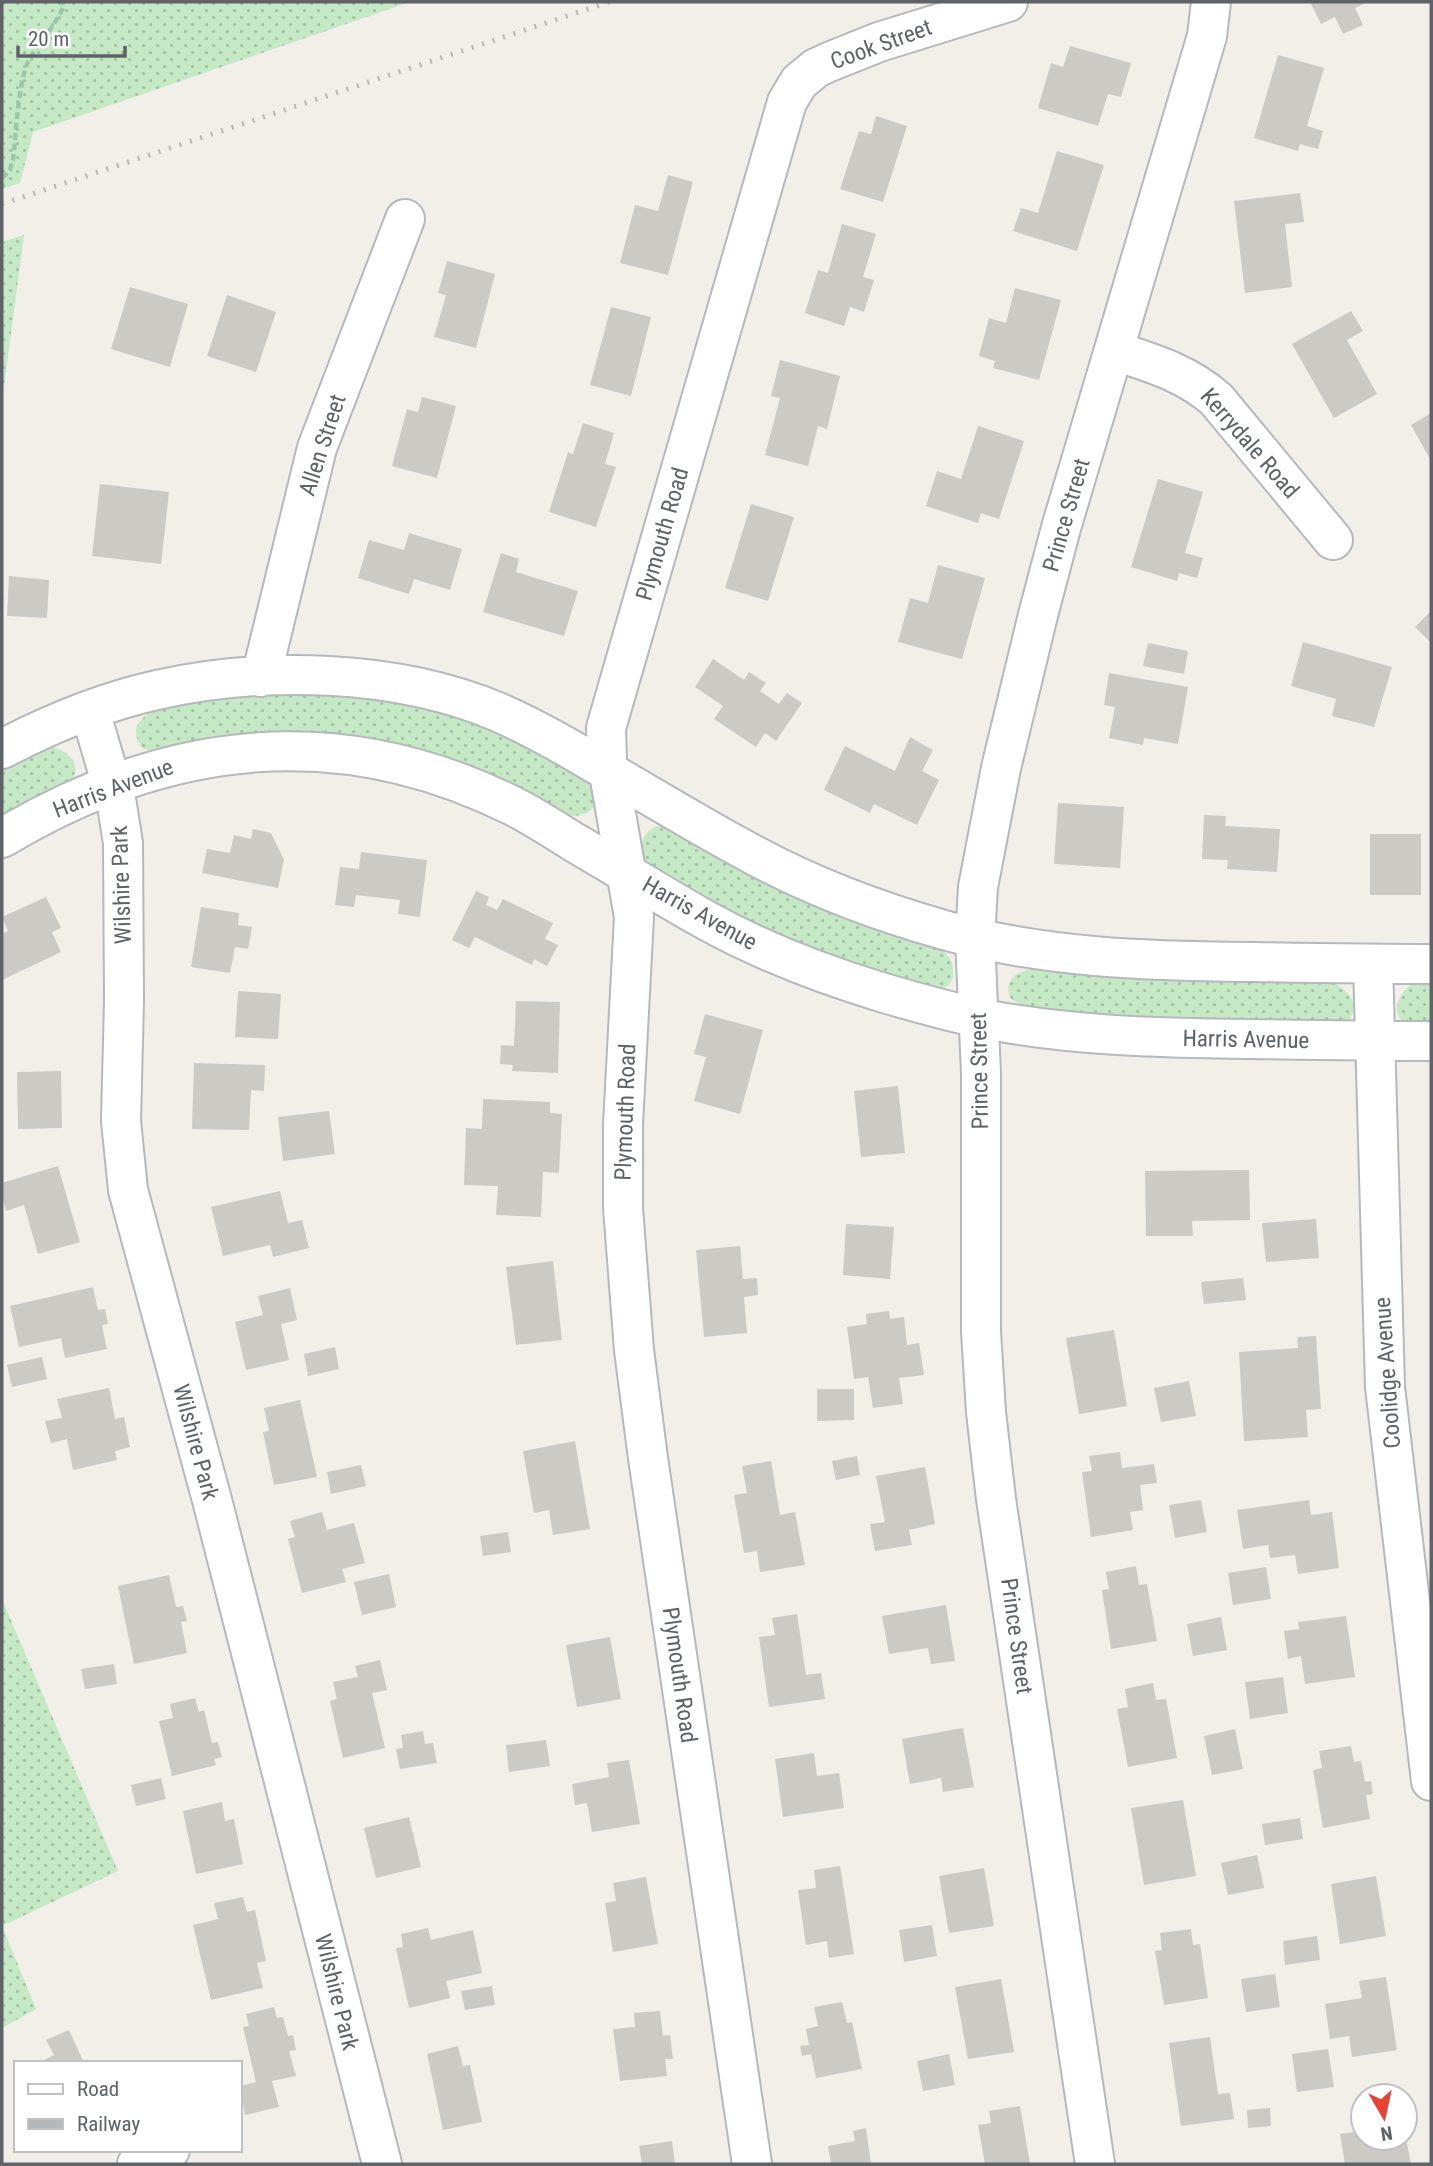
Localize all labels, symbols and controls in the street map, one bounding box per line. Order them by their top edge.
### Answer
scale bar [18,14,124,58]
street label: Cook Street [827,14,935,75]
text: 20 m [28,27,69,51]
street label: Kerrydale Road [1195,383,1305,504]
street label: Allen Street [293,391,352,499]
street label: Prince Street [1037,455,1096,575]
street label: Plymouth Road [631,465,694,604]
street label: Harris Avenue [49,753,177,824]
street label: Wilshire Park [106,825,137,945]
street label: Harris Avenue [638,871,762,956]
street label: Prince Street [965,1012,994,1130]
street label: Harris Avenue [1182,1025,1309,1054]
street label: Plymouth Road [610,1043,641,1181]
street label: Coolidge Avenue [1369,1296,1406,1450]
street label: Wilshire Park [167,1381,224,1504]
street label: Prince Street [995,1576,1038,1696]
street label: Plymouth Road [657,1605,702,1745]
street label: Wilshire Park [309,1931,364,2054]
legend [14,2061,242,2152]
text: Road [77,2077,119,2101]
north arrow [1349,2082,1419,2152]
text: Railway [77,2112,140,2136]
text: N [1379,2121,1394,2146]

